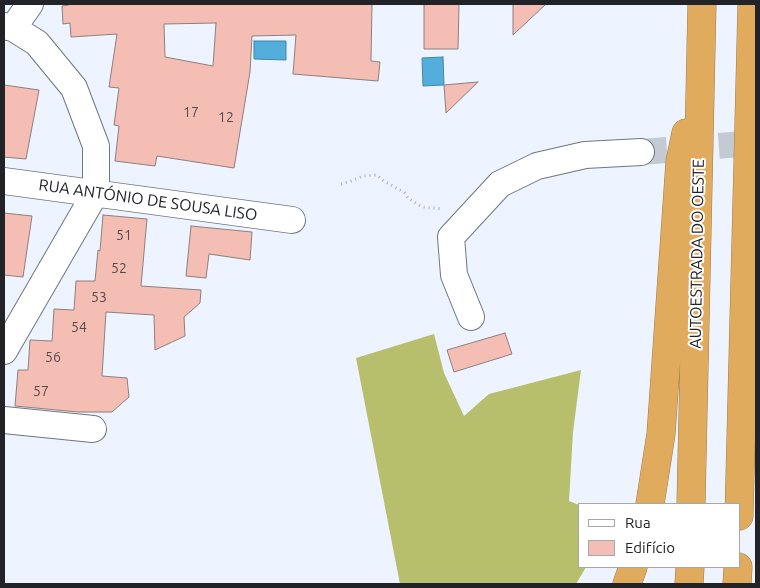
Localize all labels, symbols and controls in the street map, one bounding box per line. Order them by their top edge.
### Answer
house number: 17 [183,104,199,120]
house number: 12 [218,109,234,125]
street label: AUTOESTRADA DO OESTE [686,159,708,349]
street label: RUA ANTÓNIO DE SOUSA LISO [37,175,259,225]
house number: 51 [116,227,132,243]
house number: 52 [111,260,127,276]
house number: 53 [91,289,107,305]
house number: 54 [71,319,87,335]
house number: 56 [45,349,61,365]
house number: 57 [33,383,49,399]
legend [578,503,740,568]
text: Rua [625,514,651,531]
text: Edifício [625,539,675,556]

